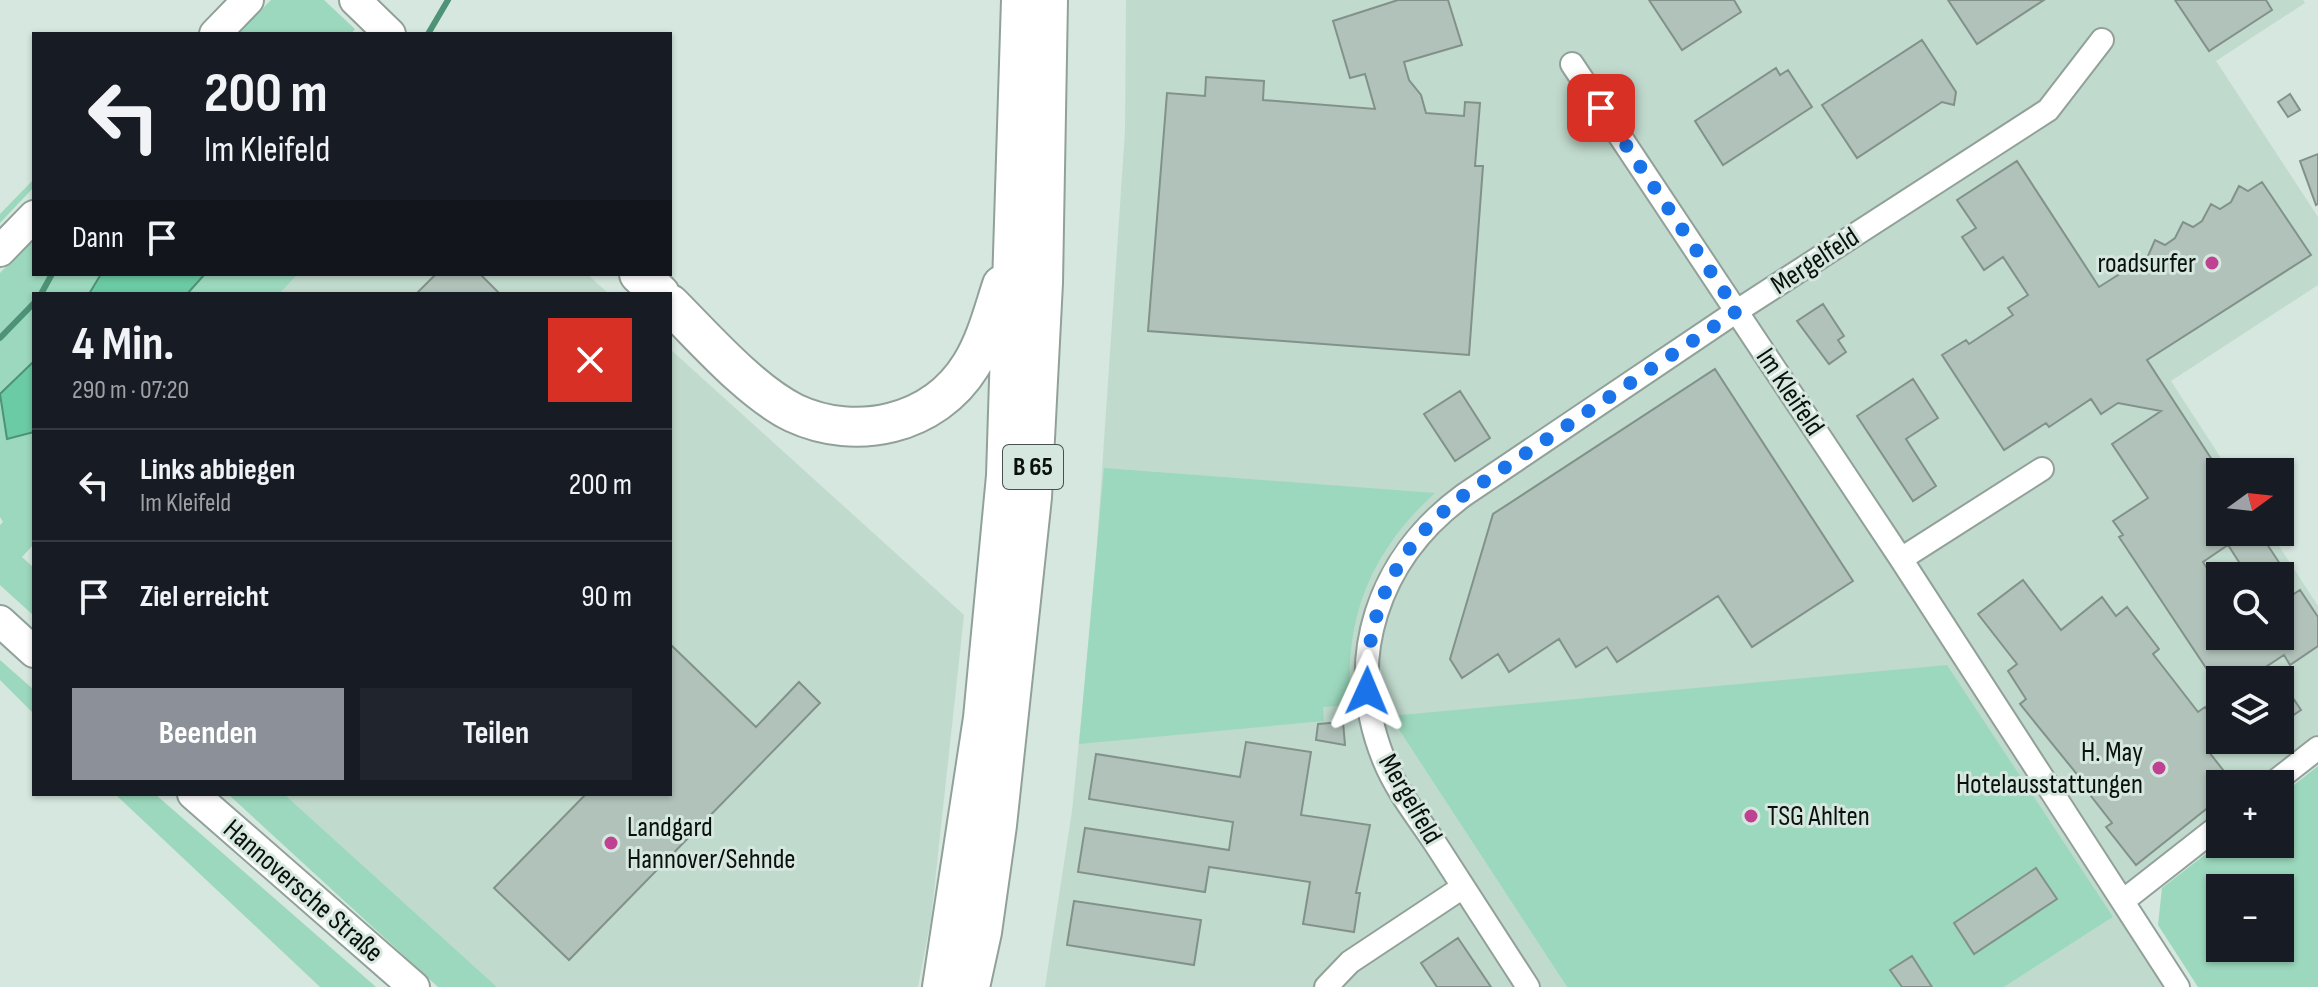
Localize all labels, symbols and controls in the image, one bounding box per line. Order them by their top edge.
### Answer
text: 200 m [204,61,328,128]
icon: left [72,64,176,168]
pin [1567,74,1635,142]
icon: arrive [1579,86,1623,130]
text: Im Kleifeld [204,129,330,172]
icon: arrive [140,216,184,260]
text: Dann [72,220,124,256]
street label: Mergelfeld [1765,220,1865,302]
place label: roadsurfer [2097,247,2196,280]
marker: roadsurfer [2203,254,2221,272]
text: 4 Min. [72,316,174,373]
button: close [548,318,632,402]
street label: Im Kleifeld [1749,342,1831,442]
text: 290 m · 07:20 [72,375,189,406]
road number: B 65 [1003,445,1063,489]
text: Links abbiegen [140,452,295,488]
north arrow [2206,458,2294,546]
map controls [2206,458,2294,962]
icon: left [72,463,116,507]
text: 200 m [569,467,632,503]
text: Im Kleifeld [140,488,231,519]
button: search [2206,562,2294,650]
icon: arrive [72,575,116,619]
text: Ziel erreicht [140,579,269,615]
text: 90 m [581,579,632,615]
position arrow [1325,649,1409,733]
button: layers [2206,666,2294,754]
button: Beenden [72,688,344,780]
button: Teilen [360,688,632,780]
place label: H. May Hotelausstattungen [1956,736,2143,801]
street label: Mergelfeld [1371,748,1449,850]
marker: H. May Hotelausstattungen [2150,759,2168,777]
button: + [2206,770,2294,858]
place label: TSG Ahlten [1767,800,1870,833]
marker: TSG Ahlten [1742,807,1760,825]
place label: Landgard Hannover/Sehnde [627,811,796,876]
street label: Hannoversche Straße [216,813,390,969]
marker: Landgard Hannover/Sehnde [602,834,620,852]
button: − [2206,874,2294,962]

